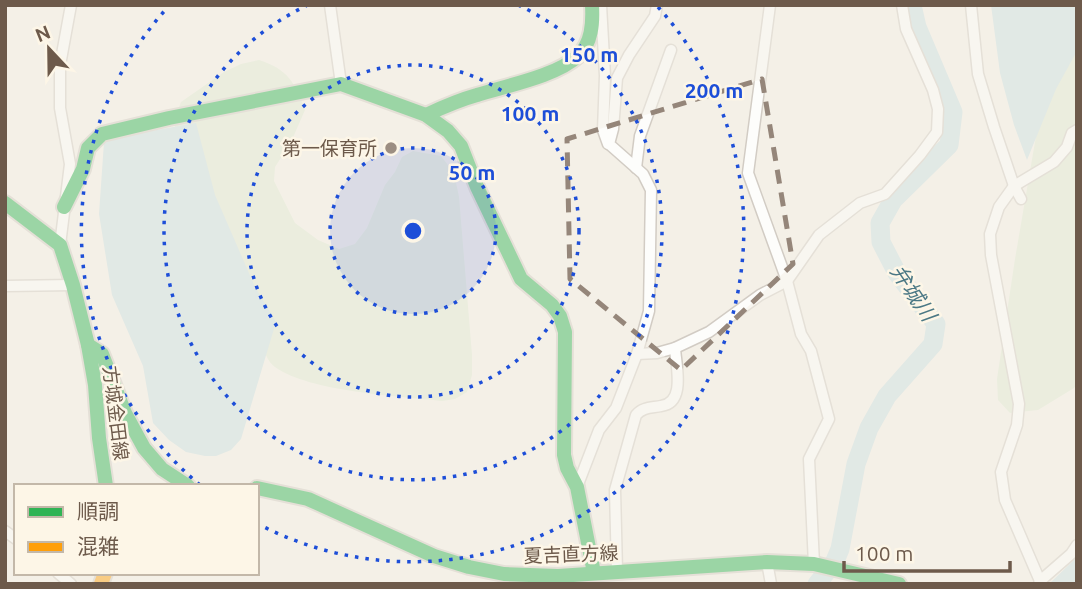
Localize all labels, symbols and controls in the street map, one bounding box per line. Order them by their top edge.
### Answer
north arrow [14,14,84,84]
text: N [32,20,53,46]
text: 150 m [560,42,618,66]
text: 200 m [685,78,743,102]
text: 100 m [501,101,559,125]
place label: 第一保育所 [282,137,377,159]
marker: 第一保育所 [383,140,399,156]
text: 50 m [449,160,495,184]
centre of rings [401,219,425,243]
water label: 弁城川 [886,260,943,327]
street label: 方城金田線 [99,365,133,461]
legend [14,484,259,575]
text: 順調 [77,499,119,523]
scale bar [844,530,1010,574]
text: 混雑 [77,534,119,558]
street label: 夏吉直方線 [523,541,619,567]
text: 100 m [855,541,913,565]

